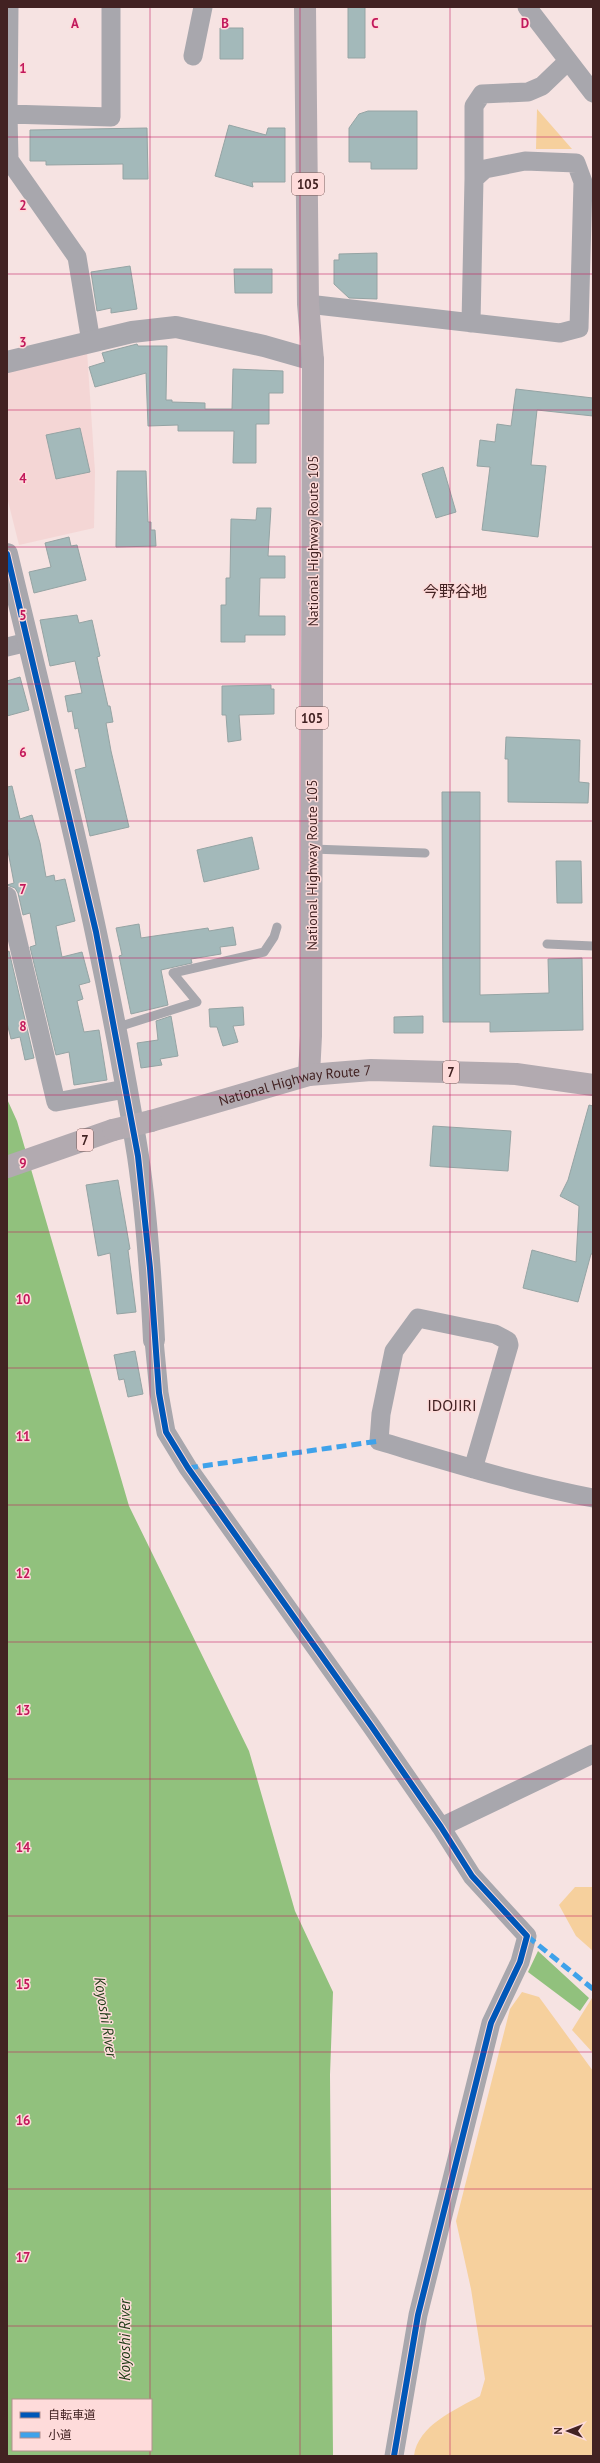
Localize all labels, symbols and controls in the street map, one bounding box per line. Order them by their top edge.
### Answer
text: A [71,15,79,32]
text: B [221,15,229,32]
text: C [371,15,379,32]
text: D [521,15,529,32]
text: 1 [19,60,27,77]
road number: 105 [292,173,324,195]
text: 2 [19,197,27,214]
text: 3 [19,334,27,351]
street label: National Highway Route 105 [304,455,322,627]
text: 4 [19,470,27,487]
district label: 今野谷地 [423,581,487,601]
text: 5 [19,607,27,624]
road number: 105 [296,707,328,729]
text: 6 [19,744,27,761]
street label: National Highway Route 105 [303,779,321,951]
text: 7 [19,881,27,898]
text: 8 [19,1018,27,1035]
street label: National Highway Route 7 [217,1061,372,1110]
road number: 7 [443,1061,459,1083]
road number: 7 [77,1129,93,1151]
text: 9 [19,1155,27,1172]
text: 10 [16,1291,30,1308]
district label: IDOJIRI [427,1395,477,1415]
text: 11 [16,1428,30,1445]
text: 12 [16,1565,30,1582]
text: 13 [16,1702,30,1719]
text: 14 [16,1839,31,1856]
water label: Koyoshi River [90,1975,122,2060]
text: 15 [16,1976,30,1993]
text: 16 [16,2112,30,2129]
text: 17 [16,2249,30,2266]
water label: Koyoshi River [115,2298,134,2381]
legend [12,2399,152,2451]
text: 自転車道 [48,2407,96,2422]
north arrow [548,2411,588,2451]
text: 小道 [48,2427,72,2442]
text: N [551,2427,565,2435]

